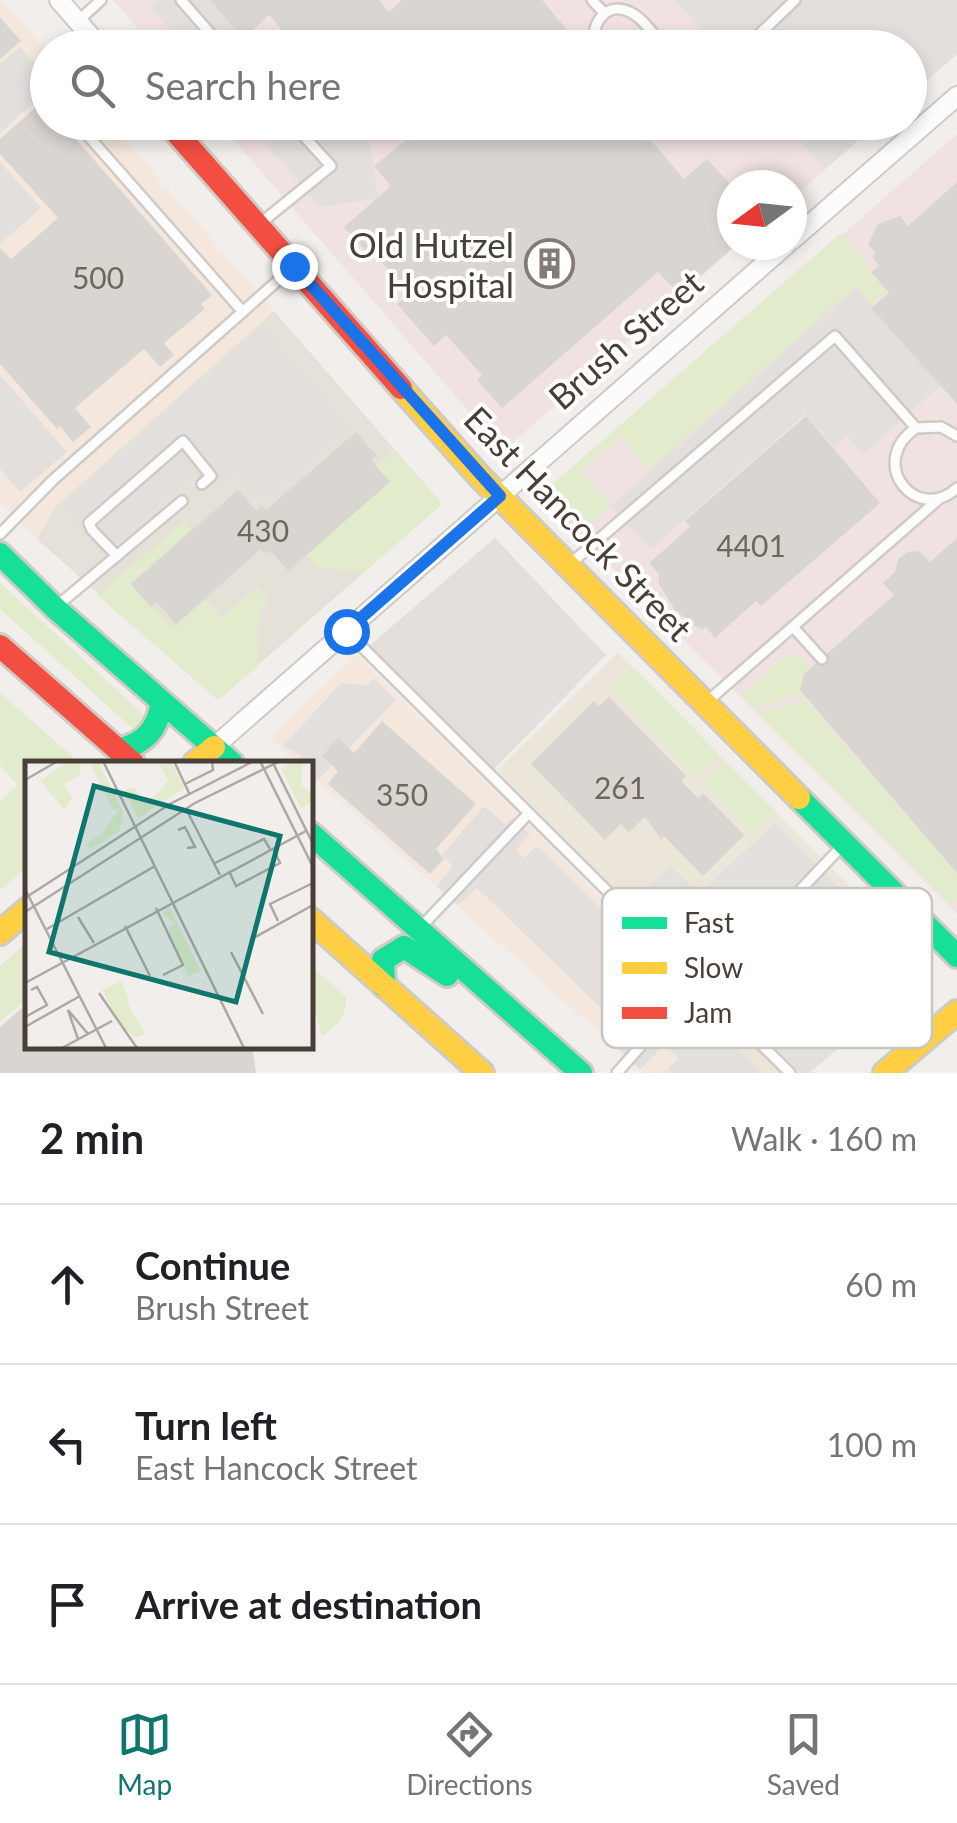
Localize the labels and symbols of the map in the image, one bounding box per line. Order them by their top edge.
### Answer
north arrow [717,170,807,260]
place label: Old Hutzel Hospital [349,223,514,305]
building icon: Old Hutzel Hospital [523,238,575,290]
route end [272,244,318,290]
house number: 500 [72,259,124,295]
street label: Brush Street [539,260,711,417]
street label: East Hancock Street [457,397,702,649]
house number: 430 [237,512,289,548]
house number: 4401 [716,527,786,563]
route start [324,609,370,655]
inset map [25,761,312,1048]
house number: 261 [594,769,646,805]
house number: 350 [376,776,428,812]
legend [602,888,932,1048]
text: Fast [684,905,734,939]
text: Slow [684,950,743,984]
text: Jam [684,995,732,1029]

